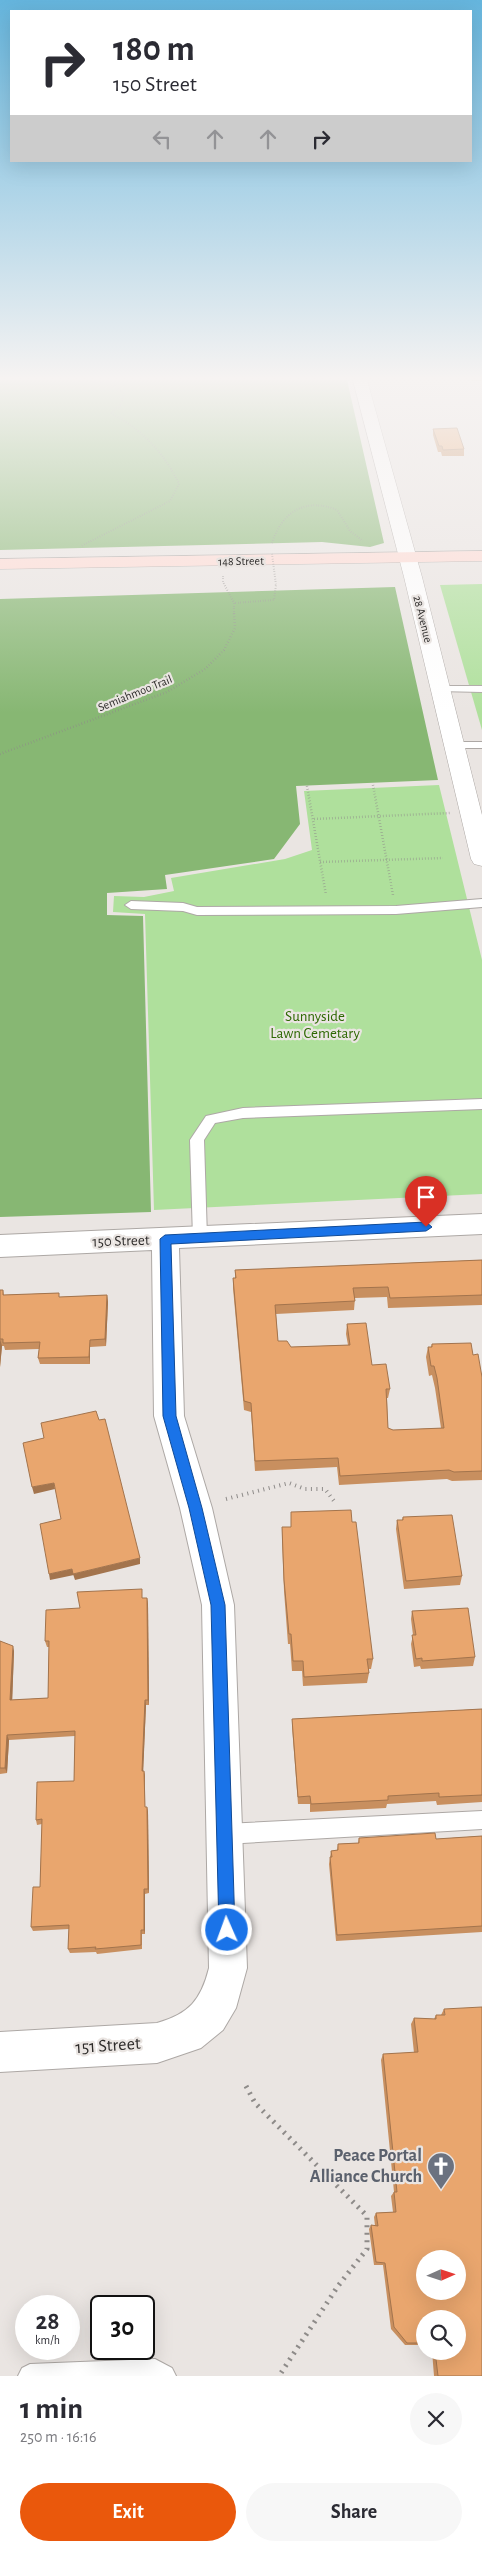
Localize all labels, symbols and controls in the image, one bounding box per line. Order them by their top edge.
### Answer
icon: right [30,30,95,95]
text: 180 m [113,32,195,67]
text: 150 Street [113,73,197,95]
icon: left [148,125,176,153]
icon: ahead [201,125,229,153]
icon: ahead [254,125,282,153]
icon: right [307,125,335,153]
street label: 148 Street [218,555,264,567]
street label: 28 Avenue [411,594,435,644]
street label: Semiahmoo Trail [96,673,174,713]
park label: Sunnyside Lawn Cemetary [270,1009,360,1041]
pin [405,1176,447,1227]
icon: arrive [412,1183,440,1211]
street label: 150 Street [92,1233,150,1249]
position arrow [200,1903,252,1955]
street label: 151 Street [75,2035,141,2057]
place label: Peace Portal Alliance Church [310,2147,422,2186]
church icon: Peace Portal Alliance Church [426,2151,456,2190]
north arrow [416,2250,466,2300]
map controls [416,2250,466,2360]
speed limit sign: 30 [90,2295,155,2360]
text: 28 [35,2309,60,2334]
button: search [416,2310,466,2360]
text: km/h [35,2334,60,2346]
button: close [410,2393,462,2445]
text: 1 min [20,2394,83,2424]
text: 250 m · 16:16 [20,2429,97,2445]
button: Exit [20,2483,236,2541]
button: Share [246,2483,462,2541]

